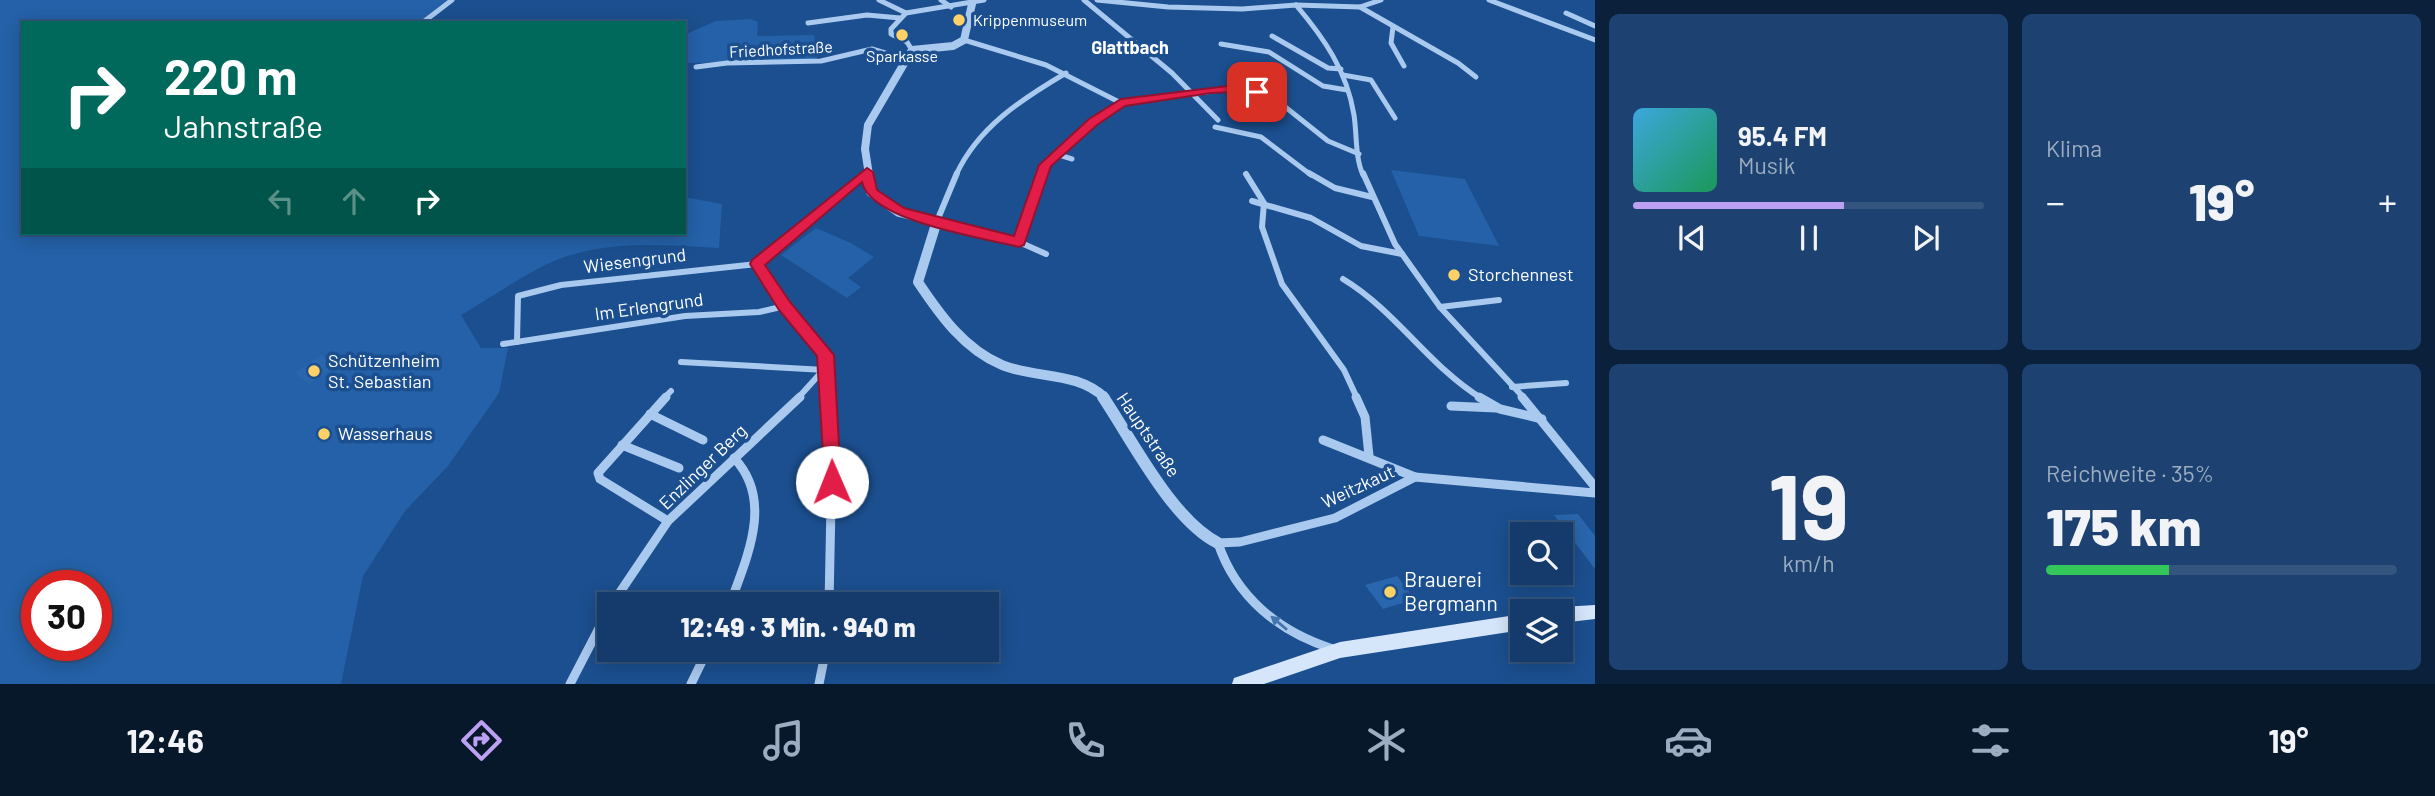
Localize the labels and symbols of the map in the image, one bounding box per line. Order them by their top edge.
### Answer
place label: Krippenmuseum [973,10,1087,29]
marker: Krippenmuseum [951,12,967,28]
marker: Sparkasse [894,27,910,43]
street label: Friedhofstraße [729,36,833,61]
district label: Glattbach [1091,36,1169,58]
place label: Sparkasse [866,46,938,65]
pin [1227,62,1287,122]
street label: Wiesengrund [582,243,687,277]
place label: Storchennest [1468,263,1574,285]
marker: Storchennest [1446,267,1462,283]
street label: Im Erlengrund [593,288,704,325]
place label: Schützenheim St. Sebastian [328,349,440,392]
marker: Schützenheim St. Sebastian [306,363,322,379]
street label: Hauptstraße [1112,388,1185,481]
street label: Enzlinger Berg [654,419,751,514]
place label: Wasserhaus [338,422,433,444]
marker: Wasserhaus [316,426,332,442]
position arrow [795,445,869,519]
street label: Weitzkaut [1318,460,1398,513]
place label: Brauerei Bergmann [1404,566,1498,615]
speed limit sign: 30 [21,570,112,661]
marker: Brauerei Bergmann [1382,584,1398,600]
one-way arrow [1270,616,1287,631]

